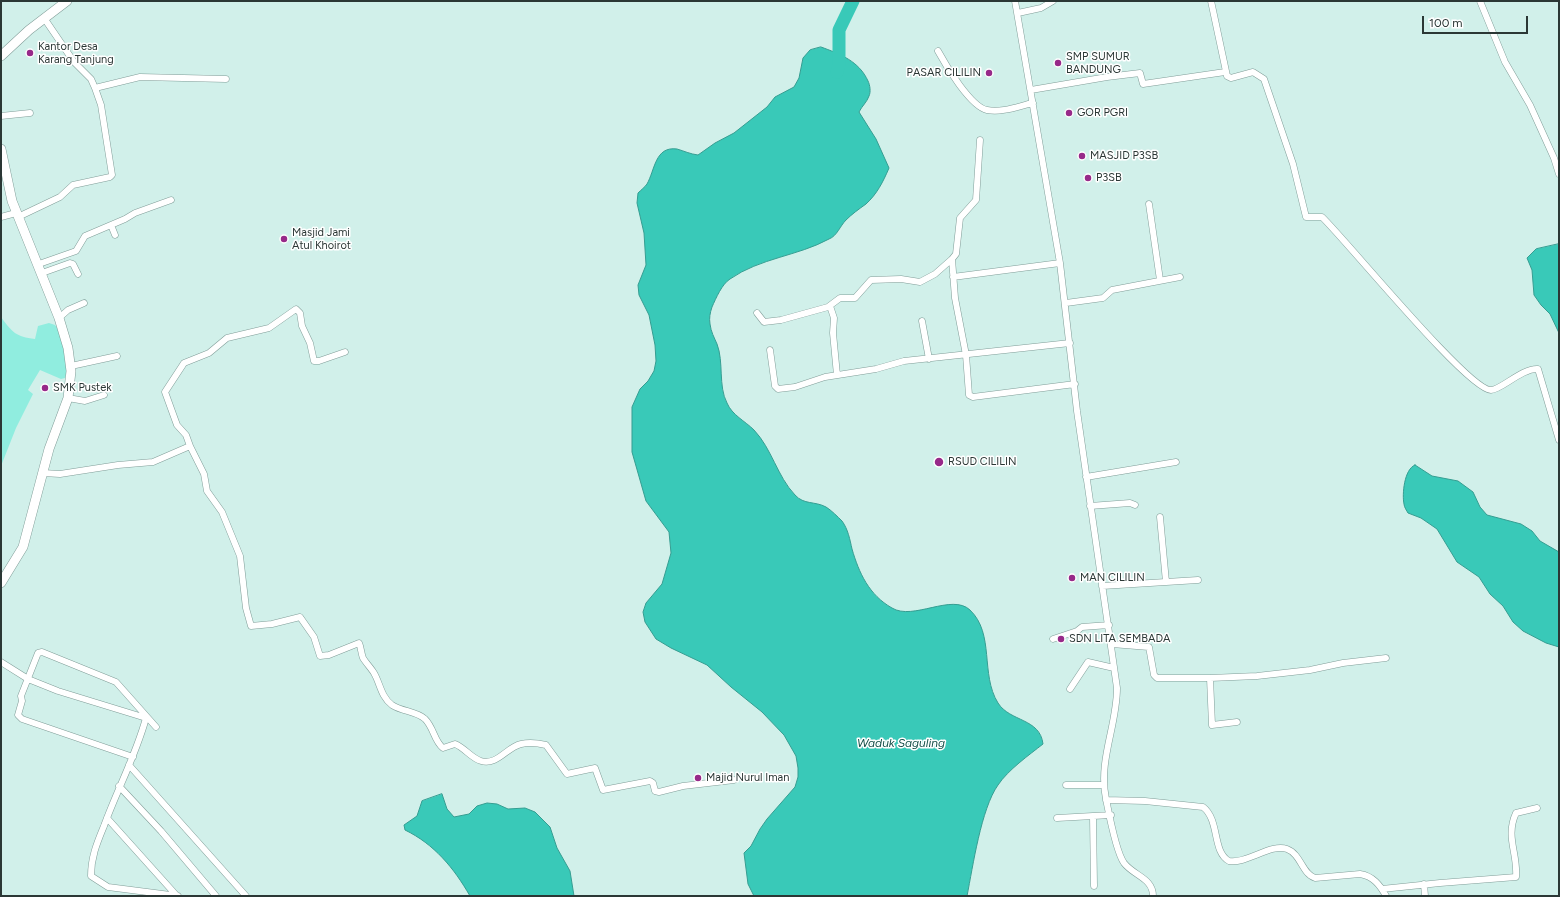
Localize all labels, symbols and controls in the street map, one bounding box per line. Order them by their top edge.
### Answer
scale bar [1424,8,1530,34]
text: 100 m [1429,16,1463,30]
place label: Kantor Desa Karang Tanjung [38,40,114,66]
marker: Kantor Desa Karang Tanjung [25,48,35,58]
place label: SMP SUMUR BANDUNG [1066,50,1130,76]
marker: SMP SUMUR BANDUNG [1053,58,1063,68]
place label: PASAR CILILIN [907,66,981,80]
marker: PASAR CILILIN [984,68,994,78]
place label: GOR PGRI [1077,106,1128,120]
marker: GOR PGRI [1064,108,1074,118]
place label: MASJID P3SB [1090,149,1158,163]
marker: MASJID P3SB [1077,151,1087,161]
place label: P3SB [1096,171,1122,185]
marker: P3SB [1083,173,1093,183]
place label: Masjid Jami Atul Khoirot [292,226,351,252]
marker: Masjid Jami Atul Khoirot [279,234,289,244]
place label: SMK Pustek [53,381,112,395]
marker: SMK Pustek [40,383,50,393]
place label: RSUD CILILIN [948,455,1017,469]
marker: RSUD CILILIN [933,456,945,468]
place label: MAN CILILIN [1080,571,1145,585]
marker: MAN CILILIN [1067,573,1077,583]
place label: SDN LITA SEMBADA [1069,632,1170,646]
marker: SDN LITA SEMBADA [1056,634,1066,644]
water label: Waduk Saguling [857,736,945,750]
place label: Majid Nurul Iman [706,771,789,785]
marker: Majid Nurul Iman [693,773,703,783]

